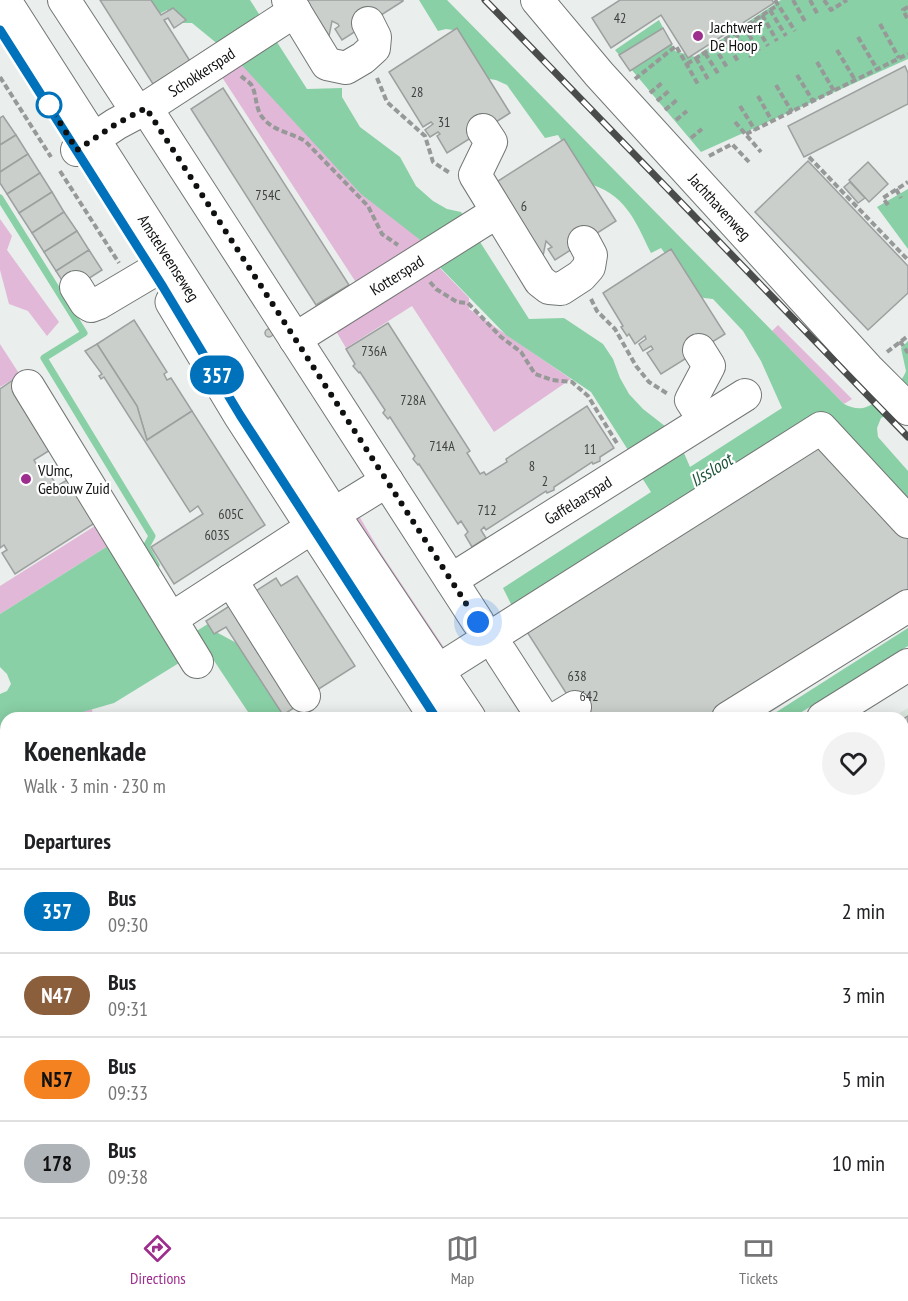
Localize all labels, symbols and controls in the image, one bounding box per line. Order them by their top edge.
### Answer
house number: 42 [614,9,626,27]
place label: Jachtwerf De Hoop [709,17,763,55]
marker: Jachtwerf De Hoop [691,29,705,43]
street label: Schokkerspad [164,43,239,101]
house number: 28 [411,83,423,101]
unlabelled marker [36,92,62,118]
house number: 31 [438,113,450,131]
street label: Jachthavenweg [684,168,755,244]
house number: 754C [255,186,281,204]
house number: 6 [521,197,527,215]
street label: Amstelveenseweg [134,211,204,305]
street label: Kotterspad [366,251,427,299]
house number: 736A [361,342,387,360]
line badge: 357 [182,356,252,394]
text: 357 [202,362,232,389]
house number: 728A [400,391,426,409]
house number: 714A [429,437,455,455]
house number: 11 [584,440,596,458]
water label: IJssloot [686,447,738,492]
house number: 8 [529,457,535,475]
place label: VUmc, Gebouw Zuid [37,460,110,498]
street label: Gaffelaarspad [541,471,615,529]
marker: VUmc, Gebouw Zuid [19,472,33,486]
house number: 2 [542,472,548,490]
house number: 712 [478,501,496,519]
house number: 605C [218,505,244,523]
house number: 603S [205,526,229,544]
your location [463,607,493,637]
house number: 638 [568,667,586,685]
house number: 642 [580,687,598,705]
text: Koenenkade [24,732,147,769]
button: heart [822,732,885,795]
text: Walk · 3 min · 230 m [24,773,166,799]
text: Departures [24,827,111,855]
text: Bus [108,884,136,912]
text: 2 min [842,897,885,925]
text: 357 [42,898,72,925]
text: 09:30 [108,912,148,938]
text: Bus [108,968,136,996]
text: 3 min [842,981,885,1009]
text: N47 [41,982,73,1009]
text: 09:31 [108,996,148,1022]
text: Bus [108,1052,136,1080]
text: 5 min [842,1065,885,1093]
text: N57 [41,1066,73,1093]
text: 09:33 [108,1080,148,1106]
text: Bus [108,1136,136,1164]
text: 10 min [832,1149,885,1177]
text: 178 [42,1150,72,1177]
text: 09:38 [108,1164,148,1190]
tab: Directions [130,1232,186,1288]
tab: Map [446,1232,479,1288]
tab: Tickets [739,1232,778,1288]

